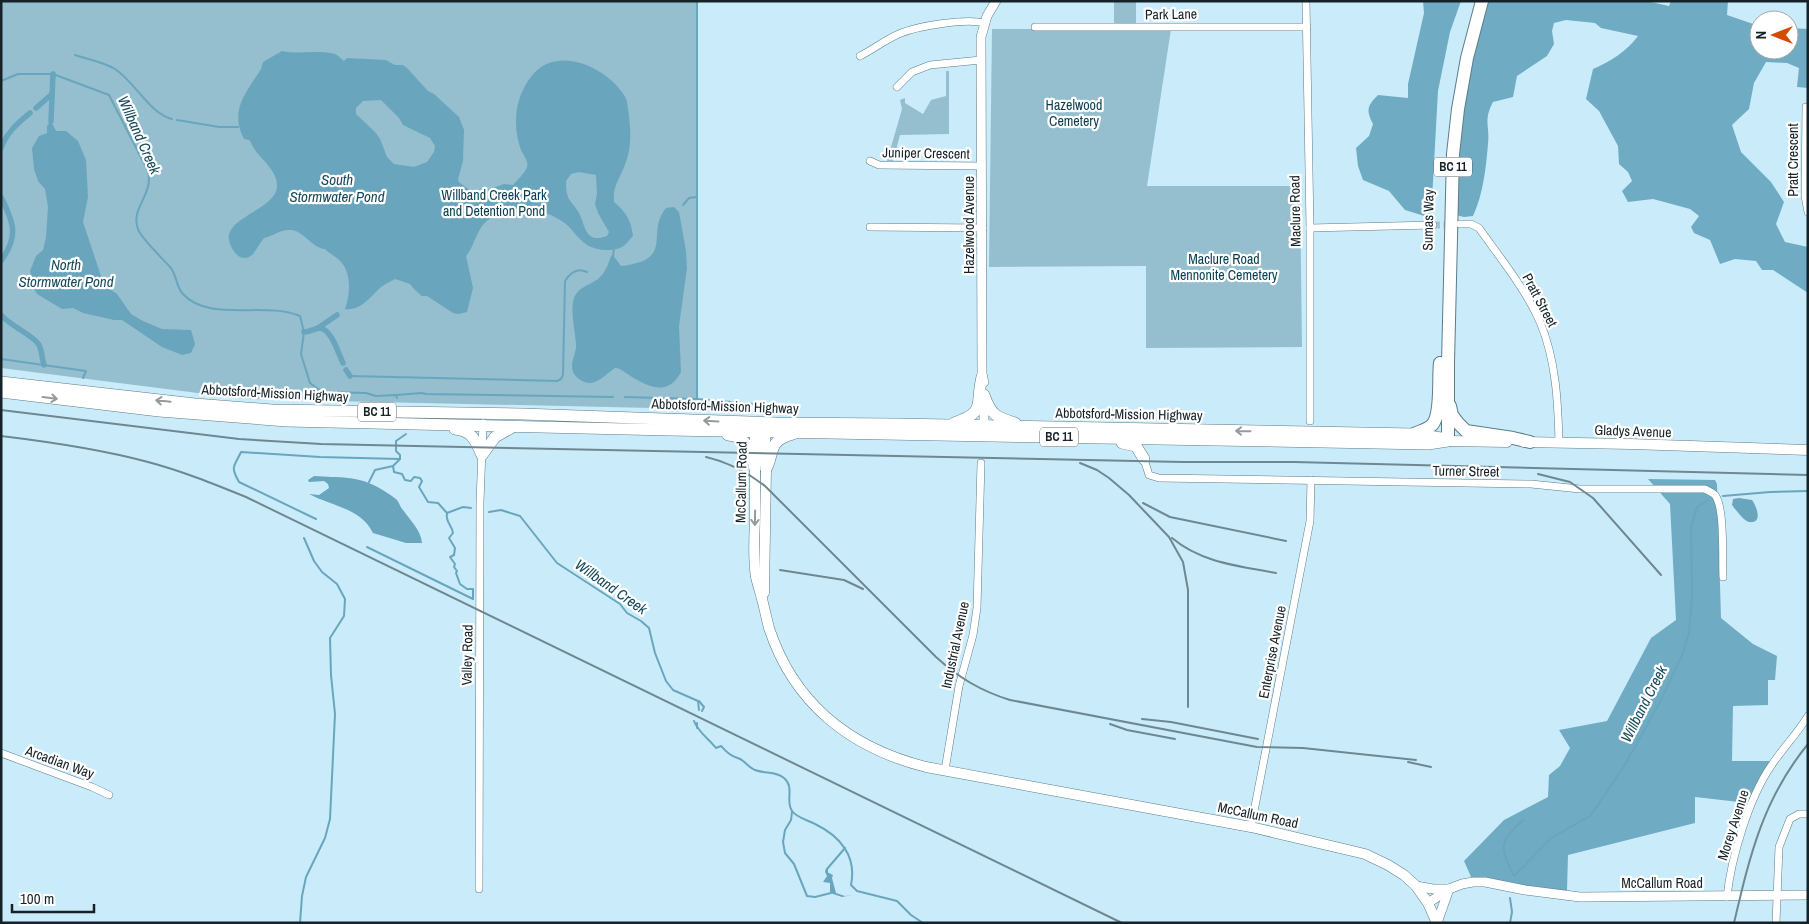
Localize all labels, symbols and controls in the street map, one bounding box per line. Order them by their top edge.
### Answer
street label: Park Lane [1145,5,1197,23]
north arrow [1749,10,1799,60]
text: N [1752,31,1770,39]
water label: Willband Creek [113,92,166,178]
park label: Hazelwood Cemetery [1046,96,1102,130]
street label: Pratt Crescent [1784,123,1802,197]
street label: Juniper Crescent [882,143,970,163]
road number: BC 11 [1434,158,1472,176]
water label: South Stormwater Pond [289,169,385,207]
street label: Maclure Road [1285,175,1305,247]
street label: Hazelwood Avenue [960,176,978,274]
park label: Willband Creek Park and Detention Pond [441,186,547,220]
street label: Sumas Way [1418,189,1438,251]
park label: Maclure Road Mennonite Cemetery [1170,250,1278,284]
water label: North Stormwater Pond [18,254,114,292]
street label: Pratt Street [1518,270,1562,330]
street label: Abbotsford-Mission Highway [200,380,349,406]
one-way arrow [41,393,57,403]
street label: Abbotsford-Mission Highway [650,394,799,418]
one-way arrow [156,396,172,406]
road number: BC 11 [358,402,396,422]
street label: Abbotsford-Mission Highway [1054,404,1203,424]
one-way arrow [703,416,719,425]
street label: Gladys Avenue [1594,421,1672,441]
one-way arrow [1235,426,1252,436]
road number: BC 11 [1040,428,1078,447]
street label: McCallum Road [731,441,751,523]
street label: Turner Street [1433,461,1499,481]
one-way arrow [750,510,760,526]
water label: Willband Creek [571,554,652,620]
street label: Industrial Avenue [937,600,973,690]
street label: Enterprise Avenue [1254,604,1290,700]
street label: Valley Road [457,624,477,686]
water label: Willband Creek [1615,661,1672,746]
street label: Arcadian Way [22,741,97,783]
street label: Morey Avenue [1713,787,1753,863]
street label: McCallum Road [1216,798,1300,832]
street label: McCallum Road [1621,874,1703,892]
scale bar [12,882,95,914]
text: 100 m [20,888,54,909]

